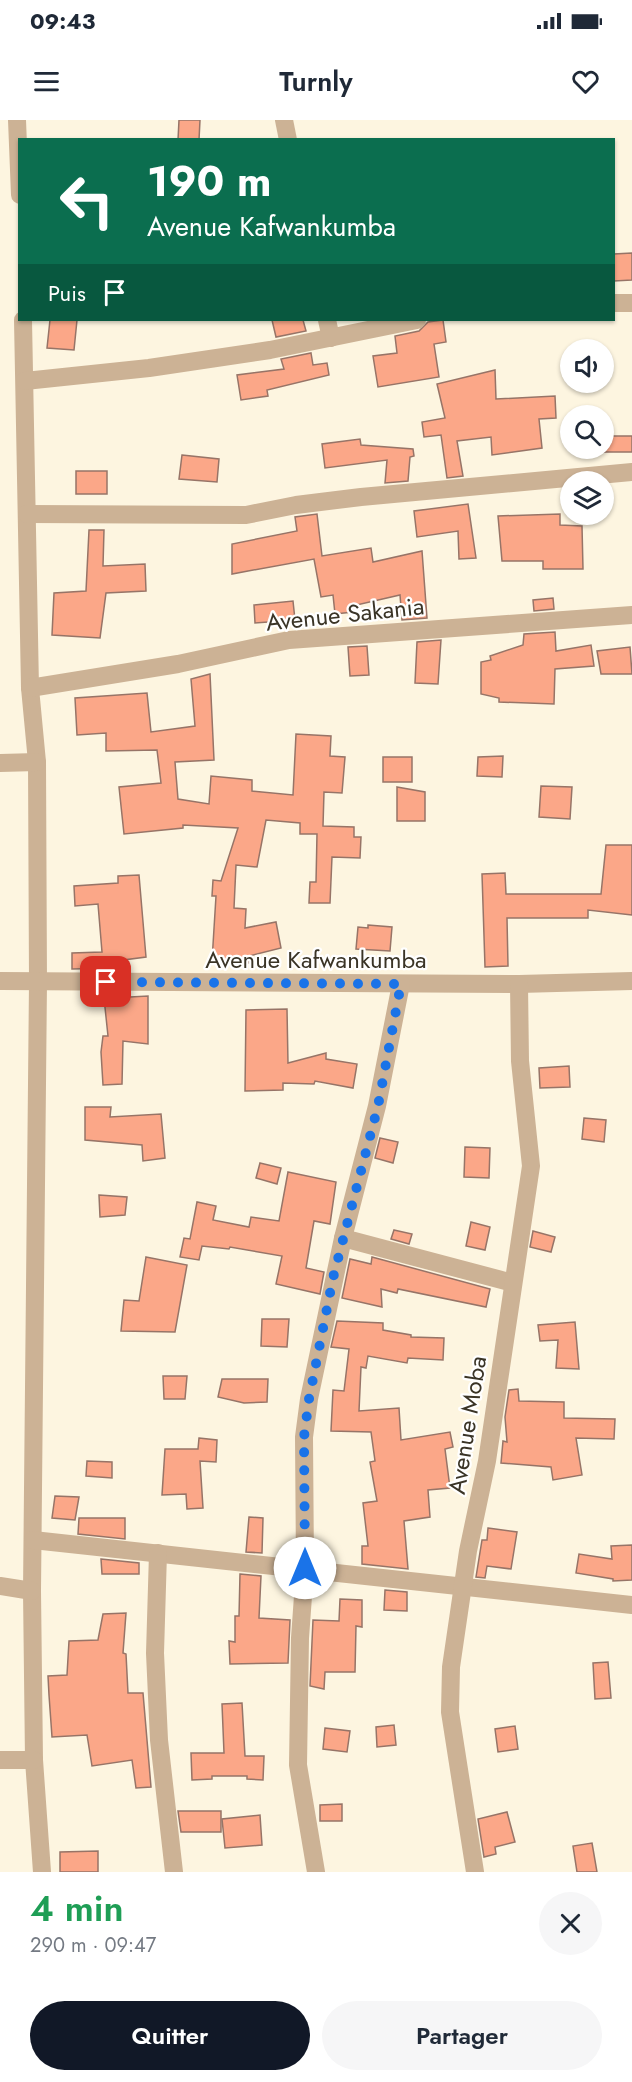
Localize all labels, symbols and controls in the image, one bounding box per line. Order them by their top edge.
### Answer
text: 09:43 [30,5,95,37]
text: Turnly [279,62,353,101]
icon: menu [30,65,63,98]
icon: heart [569,65,602,98]
text: 190 m [147,151,271,212]
icon: left [48,162,126,240]
text: Avenue Kafwankumba [147,207,396,246]
icon: arrive [98,276,131,309]
text: Puis [48,277,86,309]
map controls [560,339,614,525]
button: sound [560,339,614,393]
button: search [560,405,614,459]
button: layers [560,471,614,525]
street label: Avenue Sakania [264,588,426,640]
street label: Avenue Kafwankumba [205,942,427,977]
pin [80,956,131,1007]
icon: arrive [89,965,122,998]
street label: Avenue Moba [439,1353,495,1497]
position arrow [273,1536,337,1600]
text: 4 min [30,1882,124,1934]
button: close [539,1892,602,1955]
text: 290 m · 09:47 [30,1931,156,1960]
button: Quitter [30,2001,310,2070]
button: Partager [322,2001,602,2070]

